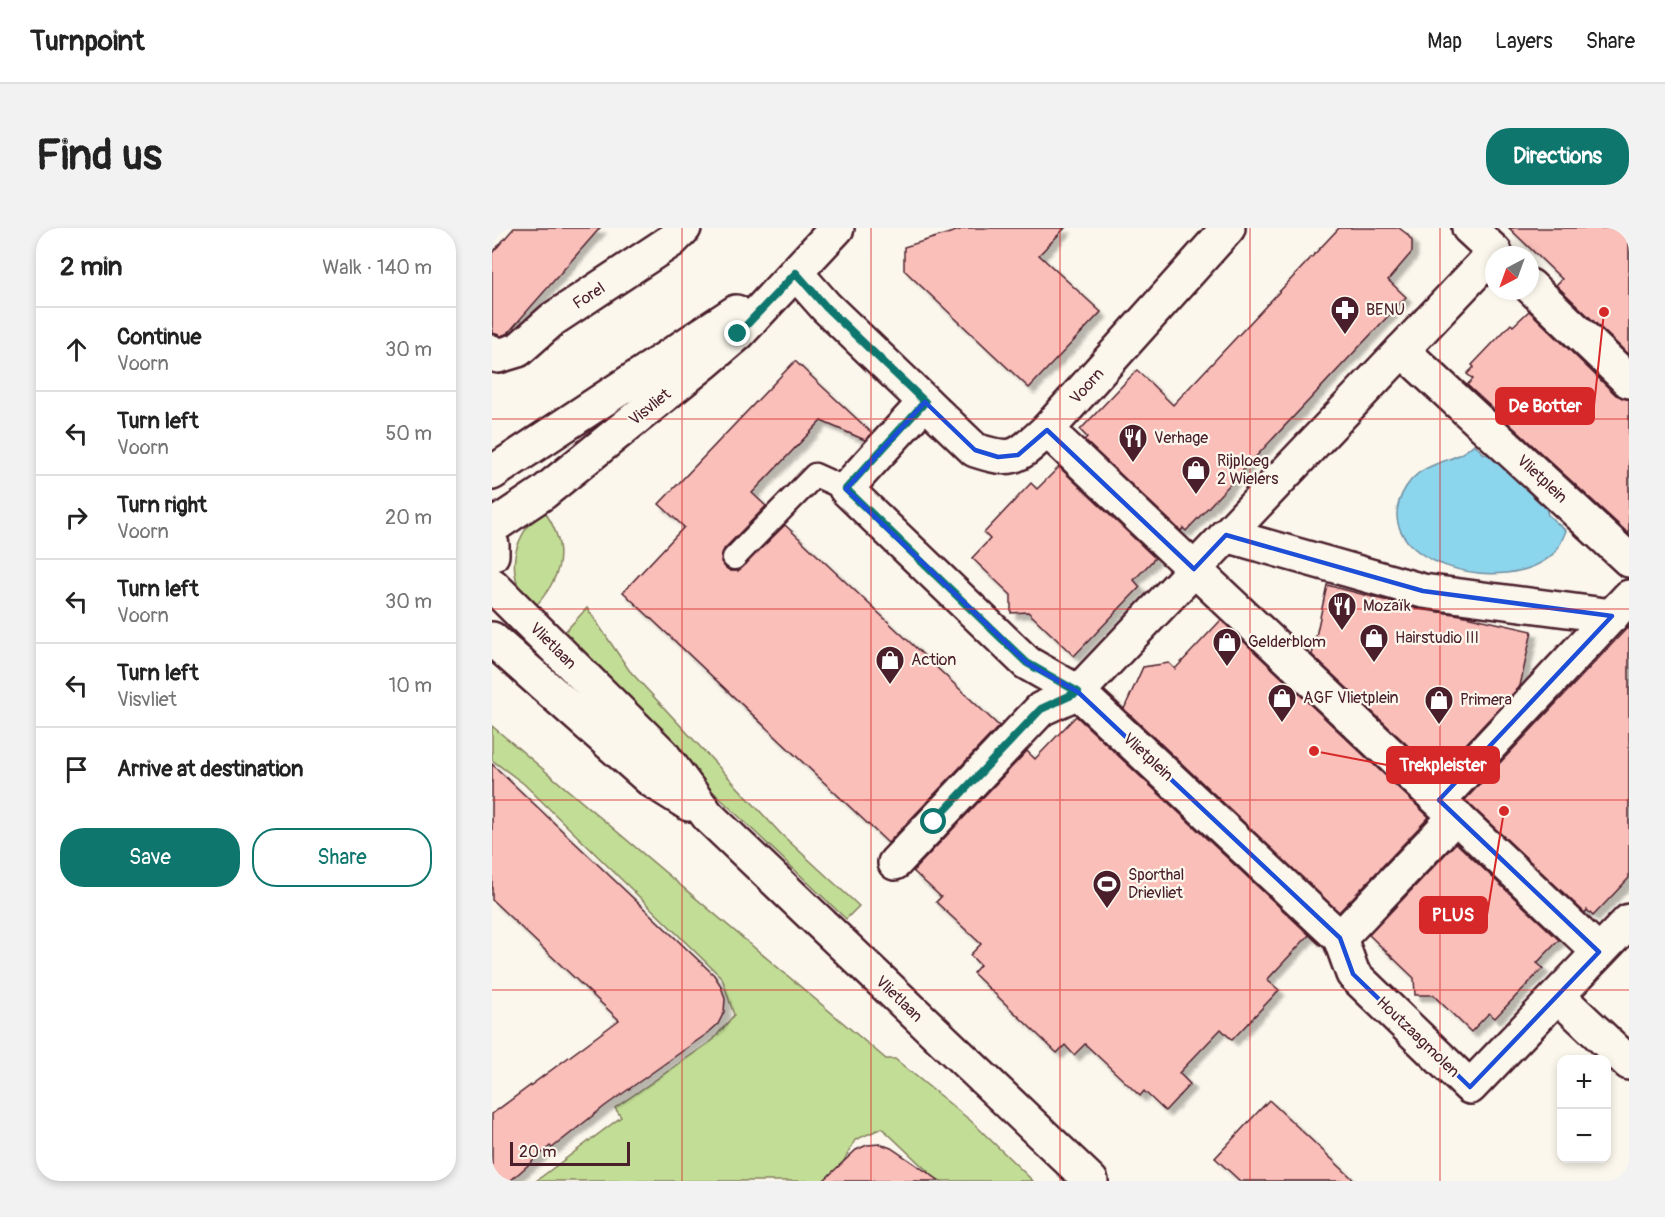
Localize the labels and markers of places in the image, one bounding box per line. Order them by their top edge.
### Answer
pharmacy icon: BENU [1329,294,1361,336]
place label: BENU [1366,300,1405,320]
callout: De Botter [1496,388,1594,424]
restaurant icon: Verhage [1117,422,1149,464]
place label: Verhage [1154,428,1208,448]
place label: Rijploeg 2 Wielers [1217,451,1278,489]
shop icon: Rijploeg 2 Wielers [1180,454,1212,496]
restaurant icon: Mozaïk [1326,590,1358,632]
place label: Mozaïk [1363,596,1411,616]
shop icon: Hairstudio III [1358,622,1390,664]
shop icon: Gelderblom [1211,626,1243,668]
place label: Hairstudio III [1395,628,1479,648]
place label: Gelderblom [1248,632,1326,652]
shop icon: Action [874,644,906,686]
place label: Action [911,650,956,670]
shop icon: AGF Vlietplein [1266,682,1298,724]
shop icon: Primera [1423,684,1455,726]
place label: AGF Vlietplein [1303,688,1399,708]
place label: Primera [1460,690,1512,710]
callout: Trekpleister [1387,747,1499,783]
place label: Sporthal Drievliet [1128,865,1184,903]
sports icon: Sporthal Drievliet [1091,868,1123,910]
callout: PLUS [1420,897,1487,933]

